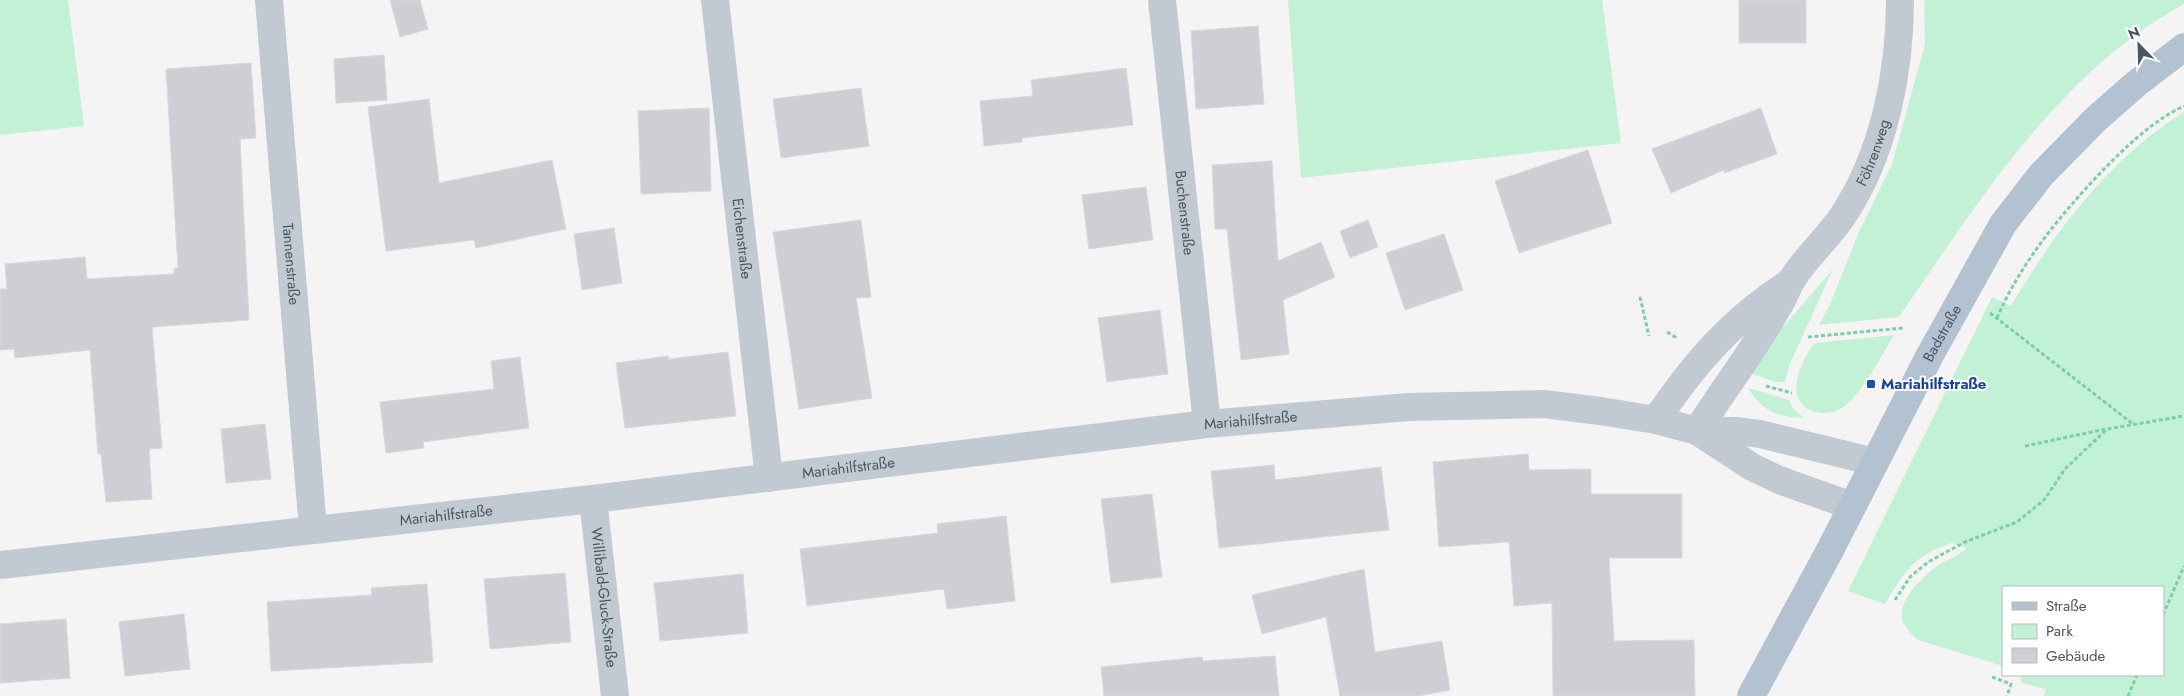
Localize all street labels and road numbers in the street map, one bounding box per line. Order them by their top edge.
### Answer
street label: Föhrenweg [1851,117,1895,190]
street label: Buchenstraße [1169,169,1200,257]
street label: Eichenstraße [726,197,757,280]
street label: Tannenstraße [277,222,305,306]
street label: Badstraße [1917,300,1967,366]
street label: Mariahilfstraße [1203,405,1298,435]
street label: Mariahilfstraße [801,451,896,484]
street label: Mariahilfstraße [399,499,494,531]
street label: Willibald-Gluck-Straße [585,526,623,669]

